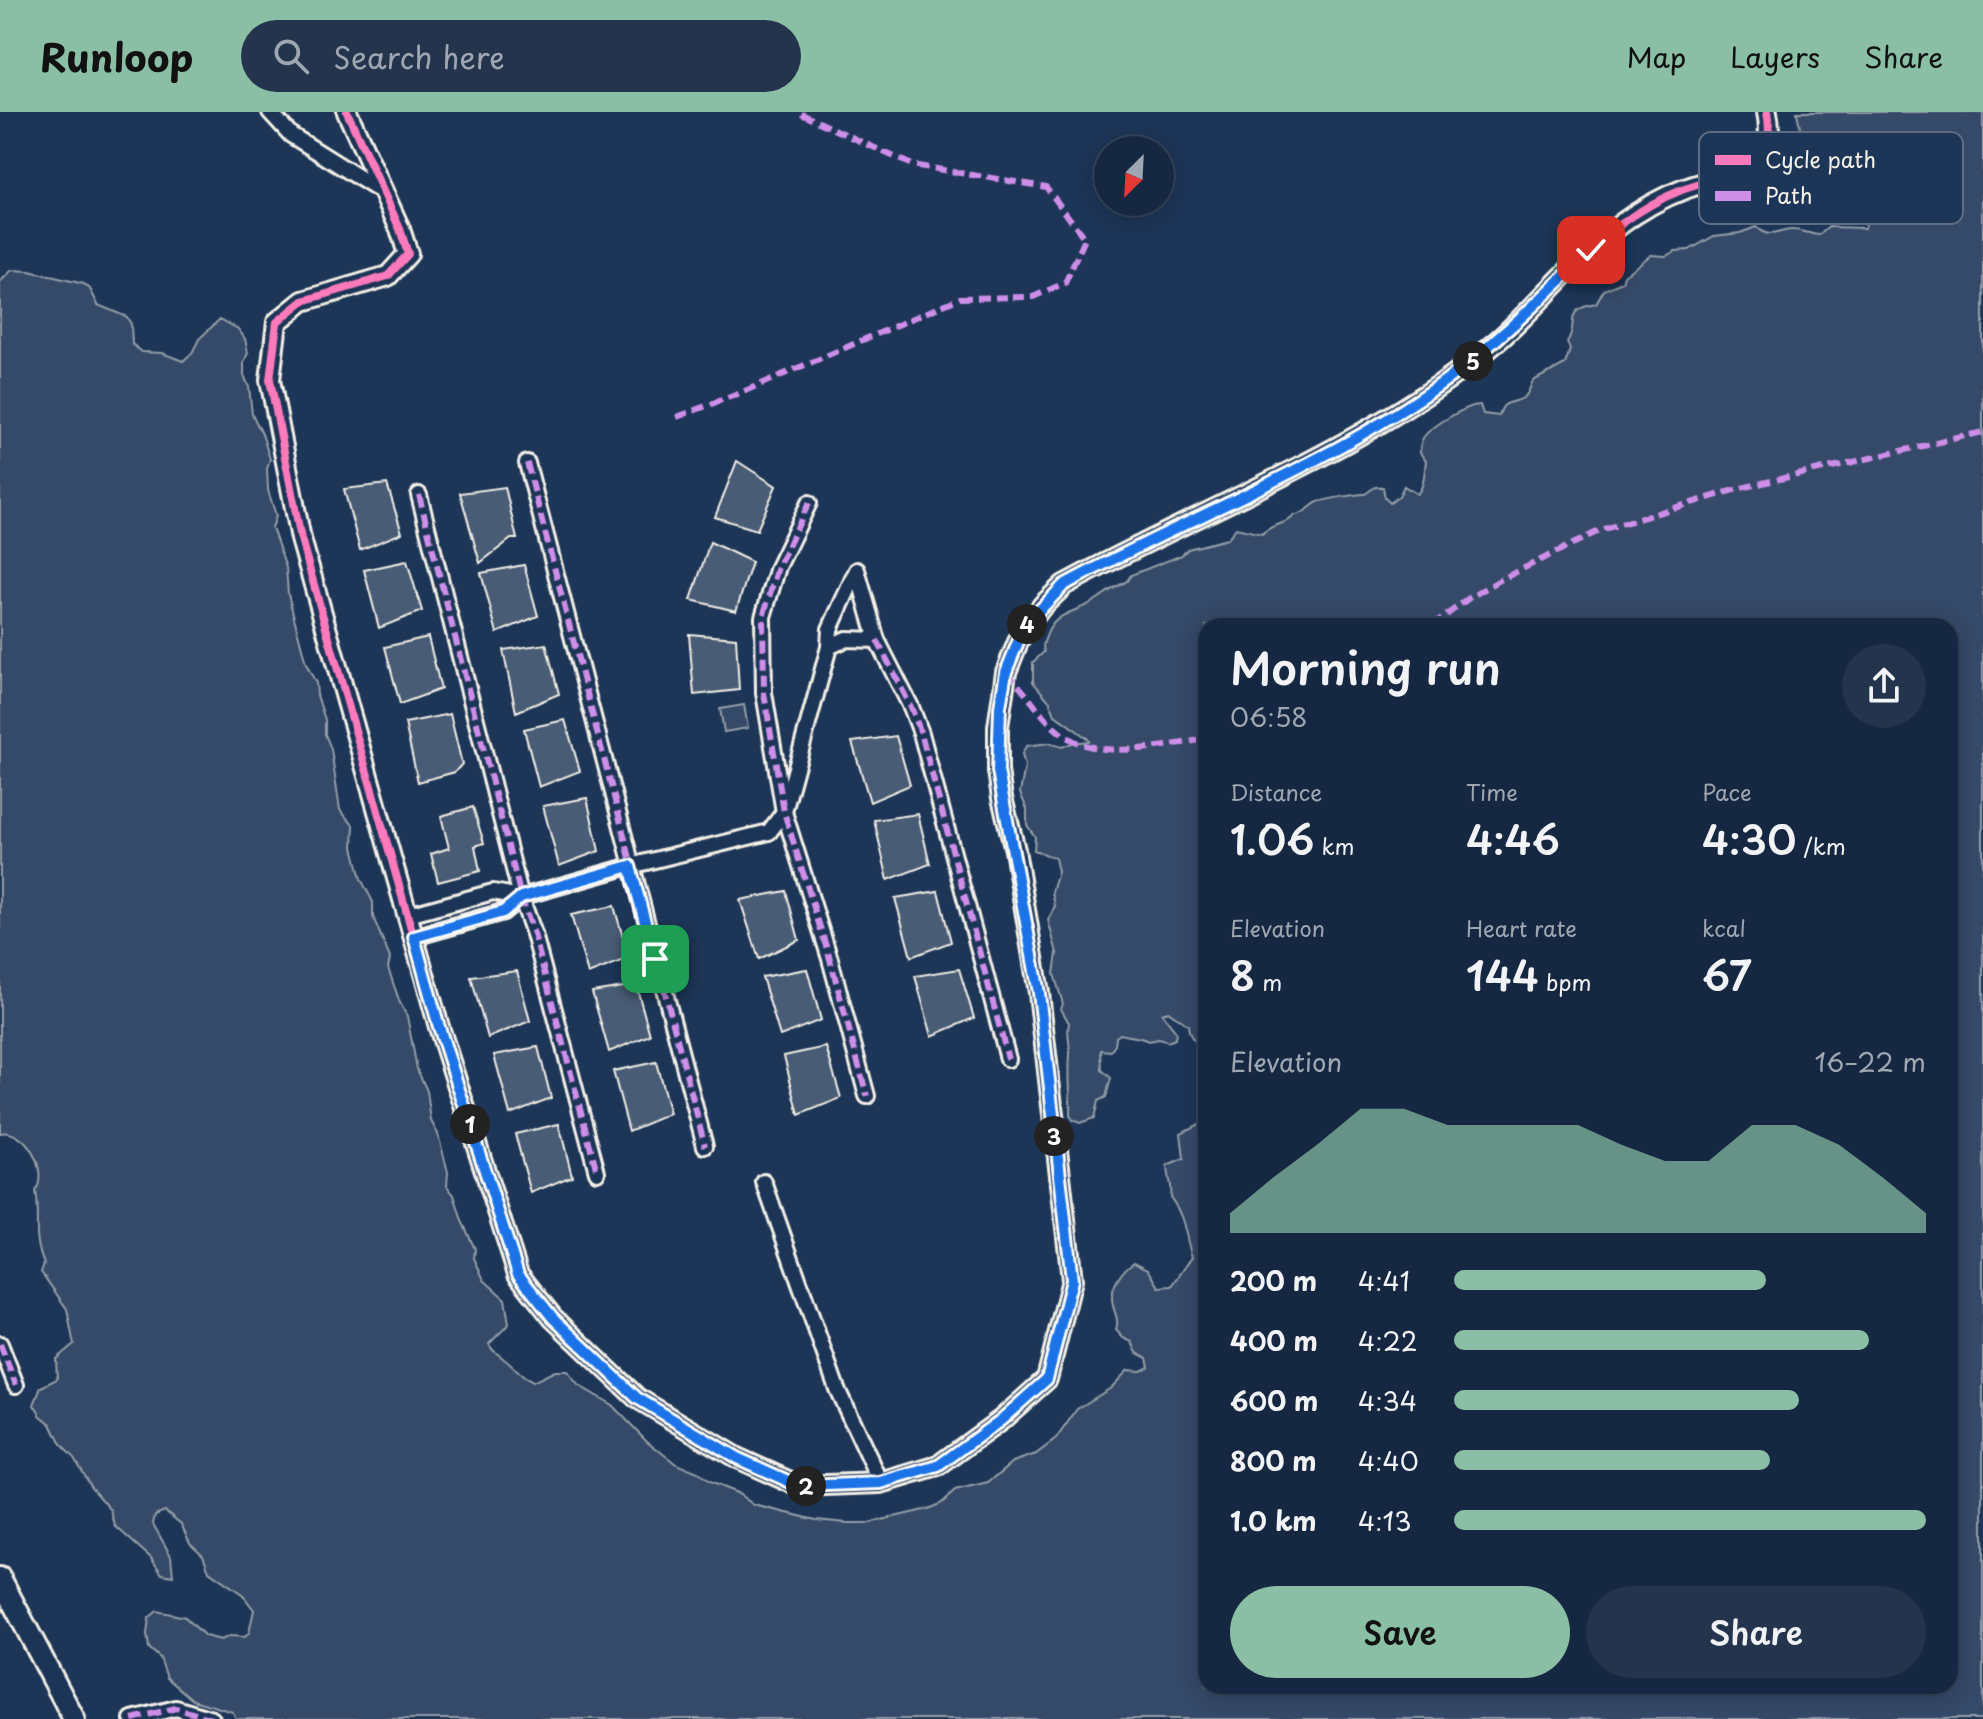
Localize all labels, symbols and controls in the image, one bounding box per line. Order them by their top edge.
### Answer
search box [241,20,801,92]
text: Runloop [40,28,193,85]
icon: search [269,34,313,78]
text: Search here [333,34,505,79]
text: Map [1626,35,1686,78]
text: Layers [1730,35,1820,78]
text: Share [1864,35,1943,78]
legend [1699,132,1963,224]
north arrow [1094,136,1174,216]
map controls [1094,136,1174,216]
text: Cycle path [1765,142,1876,175]
text: Path [1765,178,1813,211]
pin [1557,216,1625,284]
icon: check [1569,228,1613,272]
pin: 5 [1453,341,1493,381]
text: 5 [1466,344,1480,377]
pin: 4 [1007,604,1047,644]
text: 4 [1020,607,1034,640]
text: Morning run [1230,634,1501,700]
button: share [1842,644,1926,728]
text: 06:58 [1230,697,1308,736]
text: Distance [1230,775,1322,808]
text: Time [1466,775,1518,808]
text: Pace [1702,775,1752,808]
text: 1.06 [1230,808,1314,869]
text: 4:46 [1466,808,1560,869]
text: 4:30 [1702,808,1796,869]
text: km [1314,829,1355,862]
text: /km [1796,829,1846,862]
text: Elevation [1230,911,1325,944]
text: Heart rate [1466,911,1577,944]
text: kcal [1702,911,1746,944]
pin [621,925,689,993]
icon: arrive [633,937,677,981]
text: 8 [1230,944,1255,1005]
text: 144 [1466,944,1539,1005]
text: 67 [1702,944,1752,1005]
text: m [1255,965,1282,998]
text: bpm [1539,965,1592,998]
text: Elevation [1230,1042,1342,1081]
text: 16–22 m [1814,1042,1926,1081]
pin: 1 [450,1104,490,1144]
text: 1 [465,1107,475,1140]
pin: 3 [1034,1116,1074,1156]
text: 3 [1047,1119,1061,1152]
text: 200 m [1230,1261,1317,1300]
text: 4:41 [1358,1261,1410,1300]
text: 400 m [1230,1321,1318,1360]
text: 4:22 [1358,1321,1418,1360]
text: 600 m [1230,1381,1318,1420]
text: 4:34 [1358,1381,1417,1420]
text: 800 m [1230,1441,1317,1480]
text: 4:40 [1358,1441,1419,1480]
pin: 2 [786,1466,826,1506]
text: 2 [798,1469,814,1502]
text: 1.0 km [1230,1501,1317,1540]
text: 4:13 [1358,1501,1412,1540]
button: Save [1230,1586,1570,1678]
button: Share [1586,1586,1926,1678]

